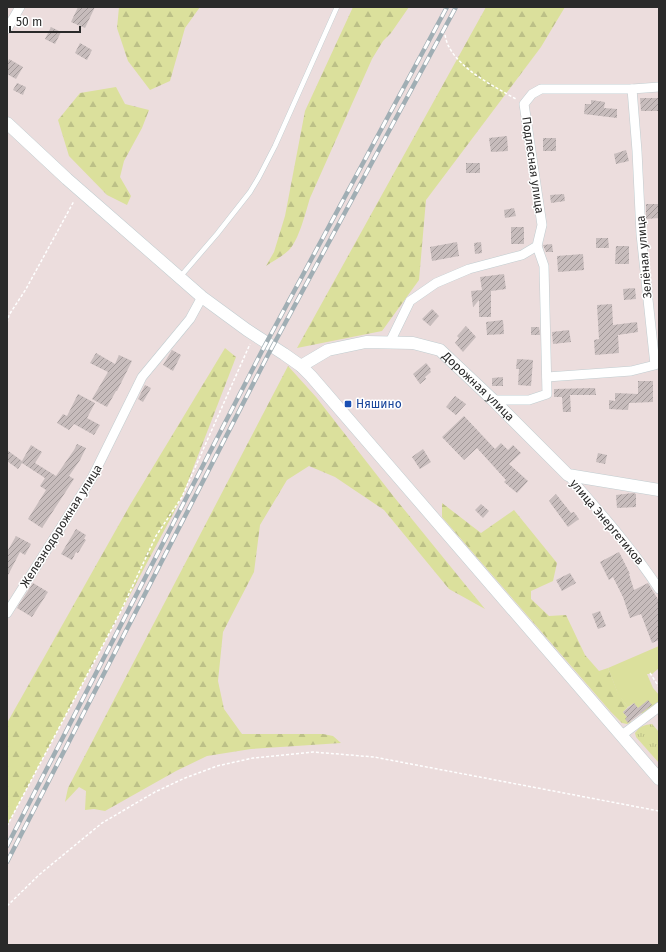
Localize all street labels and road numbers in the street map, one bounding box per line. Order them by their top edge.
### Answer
street label: Подлесная улица [519,116,547,214]
street label: Зелёная улица [633,215,655,299]
street label: Дорожная улица [439,348,517,424]
street label: Железнодорожная улица [17,462,105,590]
street label: улица Энергетиков [567,476,647,568]

